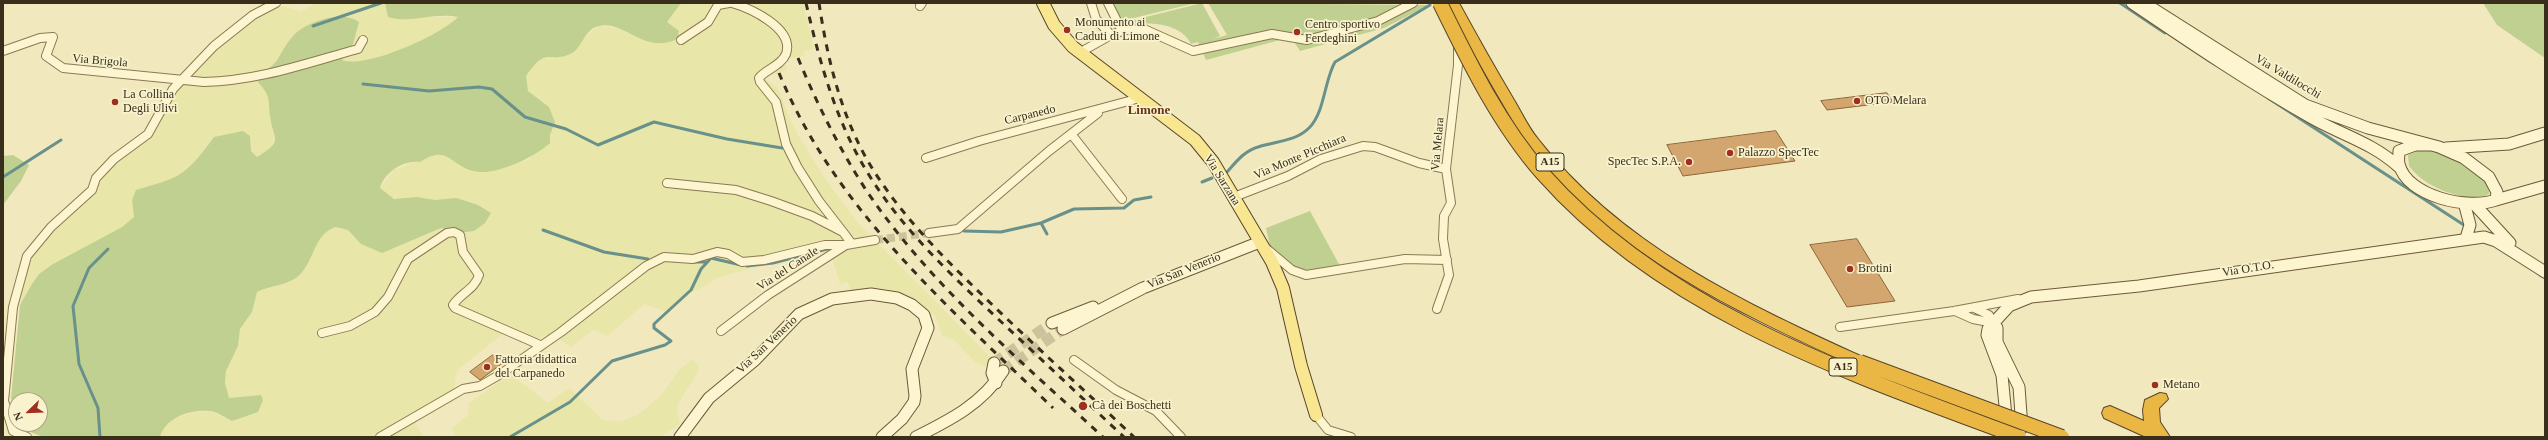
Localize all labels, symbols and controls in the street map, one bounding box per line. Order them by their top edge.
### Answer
place label: Monumento ai Caduti di Limone [1075,16,1160,44]
place label: Centro sportivo Ferdeghini [1305,18,1380,46]
marker: Monumento ai Caduti di Limone [1062,25,1072,35]
marker: Centro sportivo Ferdeghini [1292,27,1302,37]
street label: Via Brigola [72,51,128,71]
street label: Via Valdilocchi [2252,52,2324,102]
place label: La Collina Degli Ulivi [123,88,177,116]
place label: OTO Melara [1865,94,1926,108]
marker: OTO Melara [1852,96,1862,106]
marker: La Collina Degli Ulivi [110,97,120,107]
street label: Carpanedo [1003,102,1057,128]
district label: Limone [1128,103,1170,119]
street label: Via Melara [1428,117,1448,171]
street label: Via Monte Picchiara [1252,131,1348,183]
place label: Palazzo SpecTec [1738,146,1819,160]
marker: Palazzo SpecTec [1725,148,1735,158]
street label: Via Sarzana [1201,152,1243,208]
road number: A15 [1536,153,1564,171]
place label: SpecTec S.P.A. [1608,155,1681,169]
marker: SpecTec S.P.A. [1684,157,1694,167]
street label: Via del Canale [754,244,822,294]
street label: Via San Venerio [1145,250,1223,292]
street label: Via O.T.O. [2221,258,2275,280]
place label: Brotini [1858,262,1892,276]
marker: Brotini [1845,264,1855,274]
street label: Via San Venerio [734,313,800,377]
place label: Fattoria didattica del Carpanedo [495,353,577,381]
road number: A15 [1829,358,1857,376]
marker: Fattoria didattica del Carpanedo [482,362,492,372]
place label: Metano [2163,378,2200,392]
marker: Metano [2150,380,2160,390]
north arrow [8,392,48,432]
place label: Cà dei Boschetti [1092,399,1171,413]
marker: Cà dei Boschetti [1077,400,1089,412]
text: N [11,410,25,422]

